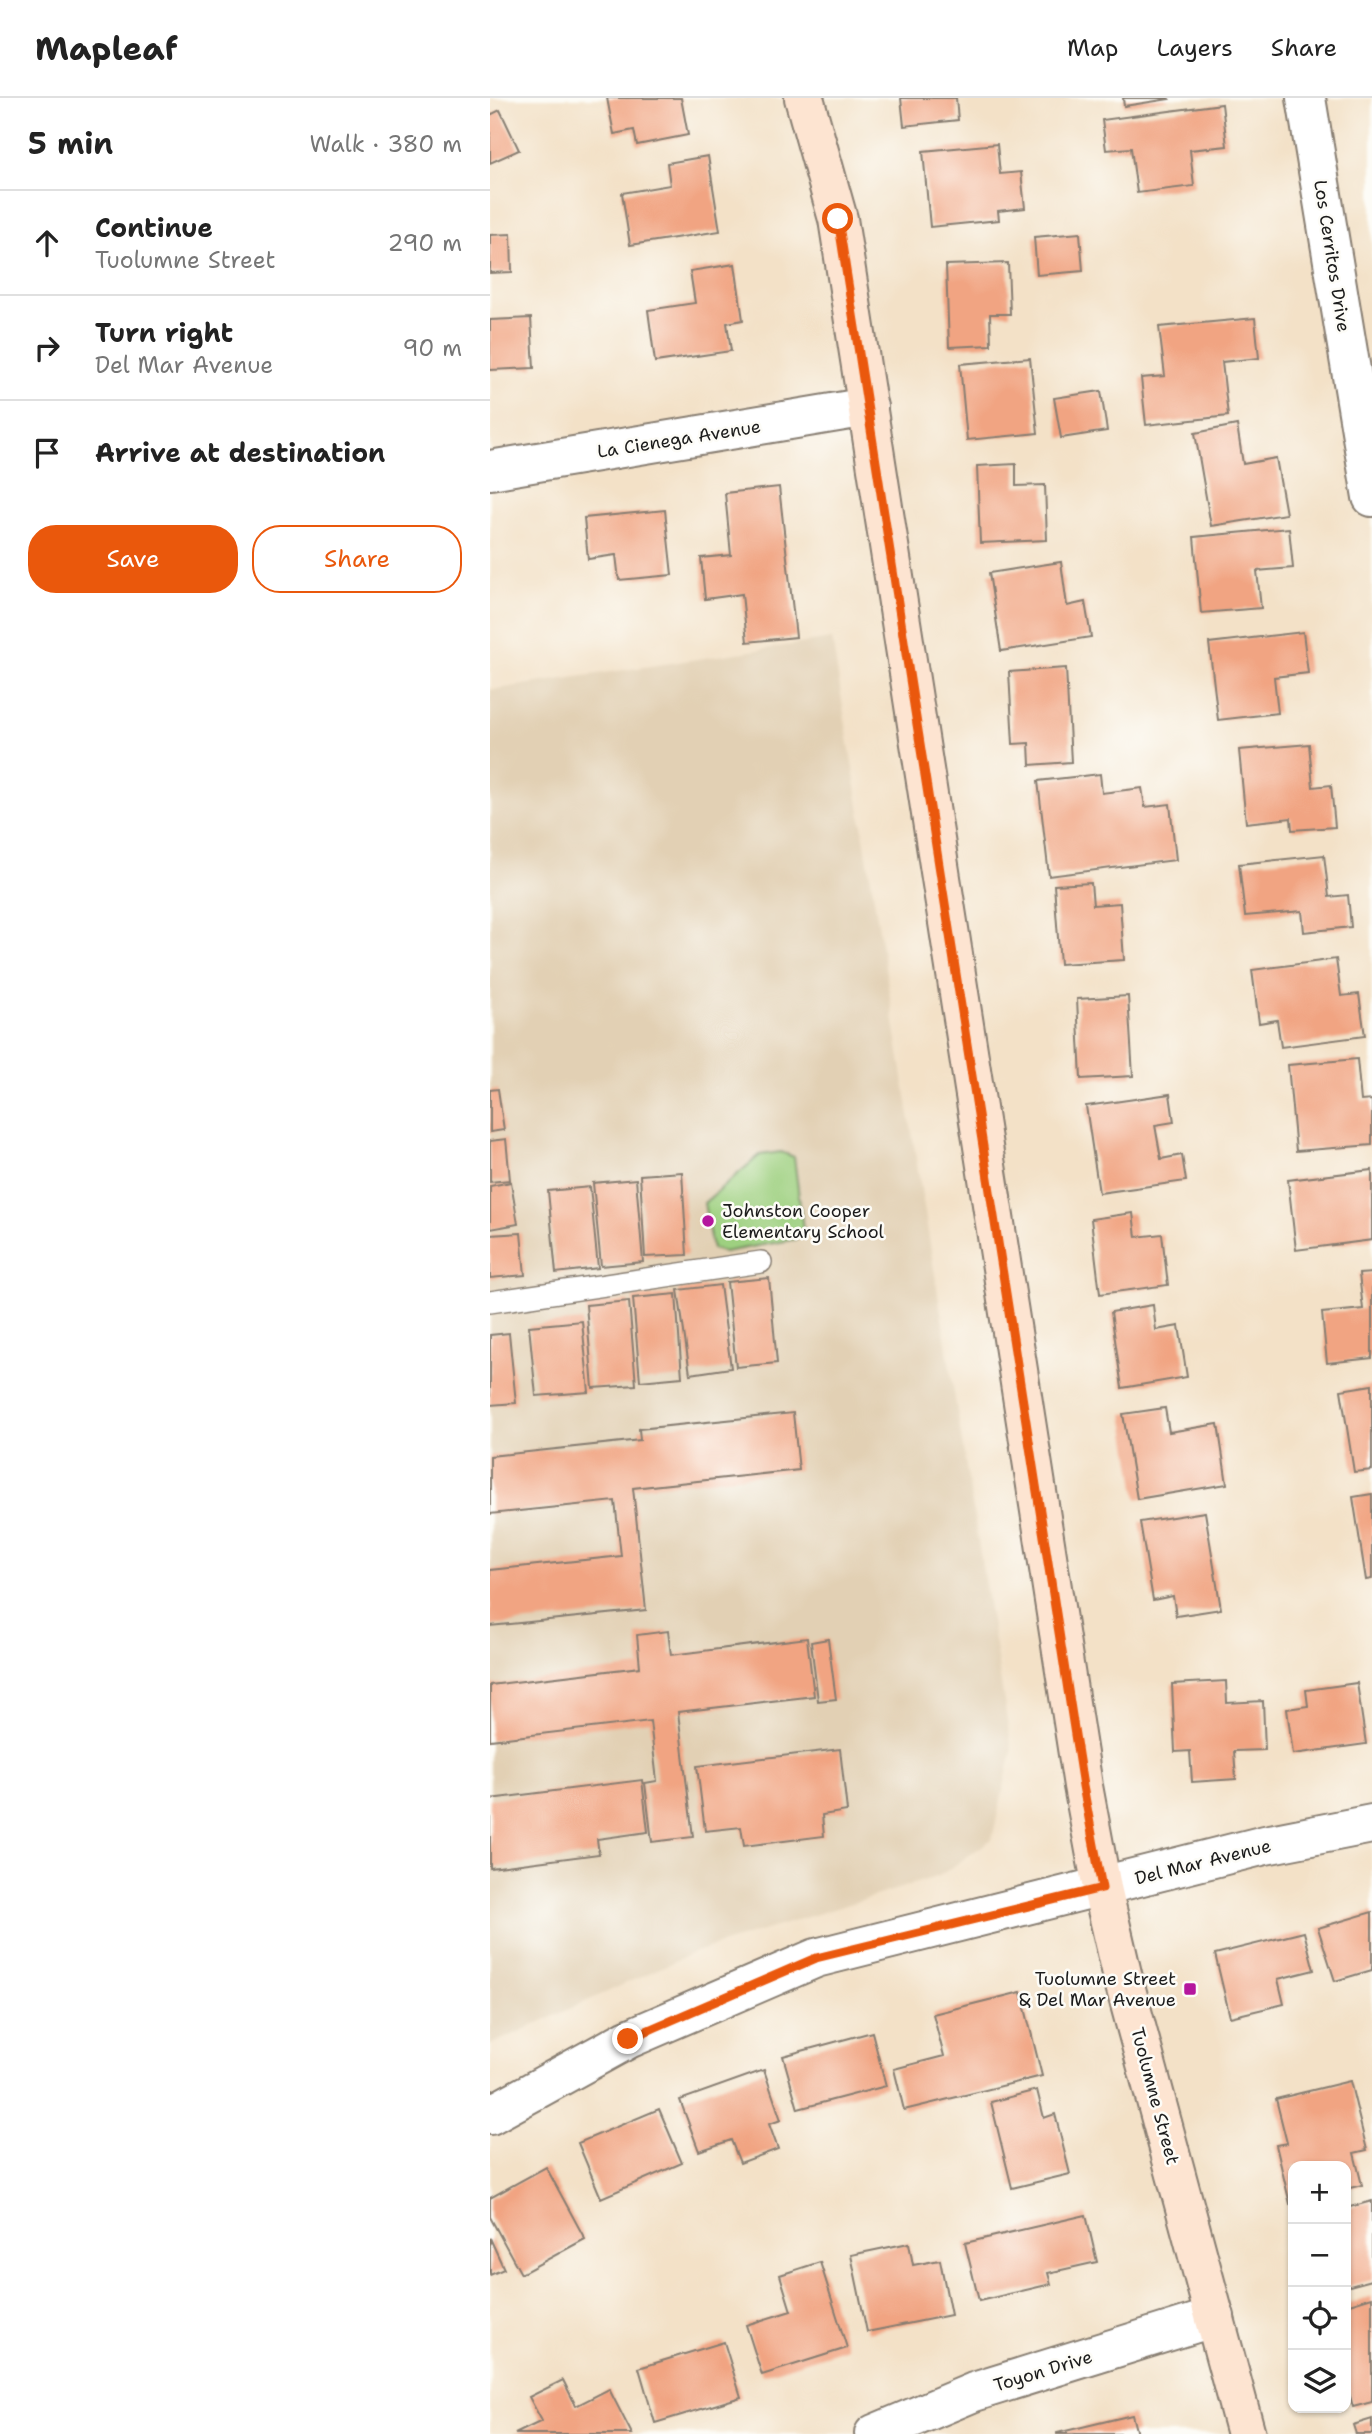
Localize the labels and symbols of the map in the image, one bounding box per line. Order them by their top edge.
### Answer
street label: Los Cerritos Drive [1308,178,1356,334]
route start [822,203,853,234]
street label: La Cienega Avenue [595,414,763,464]
place label: Johnston Cooper Elementary School [722,1199,885,1244]
marker: Johnston Cooper Elementary School [700,1213,716,1229]
street label: Del Mar Avenue [1132,1833,1274,1891]
place label: Tuolumne Street & Del Mar Avenue [1019,1967,1176,2012]
marker: Tuolumne Street & Del Mar Avenue [1182,1981,1198,1997]
route end [612,2023,643,2054]
street label: Tuolumne Street [1125,2025,1185,2167]
street label: Toyon Drive [991,2345,1095,2397]

